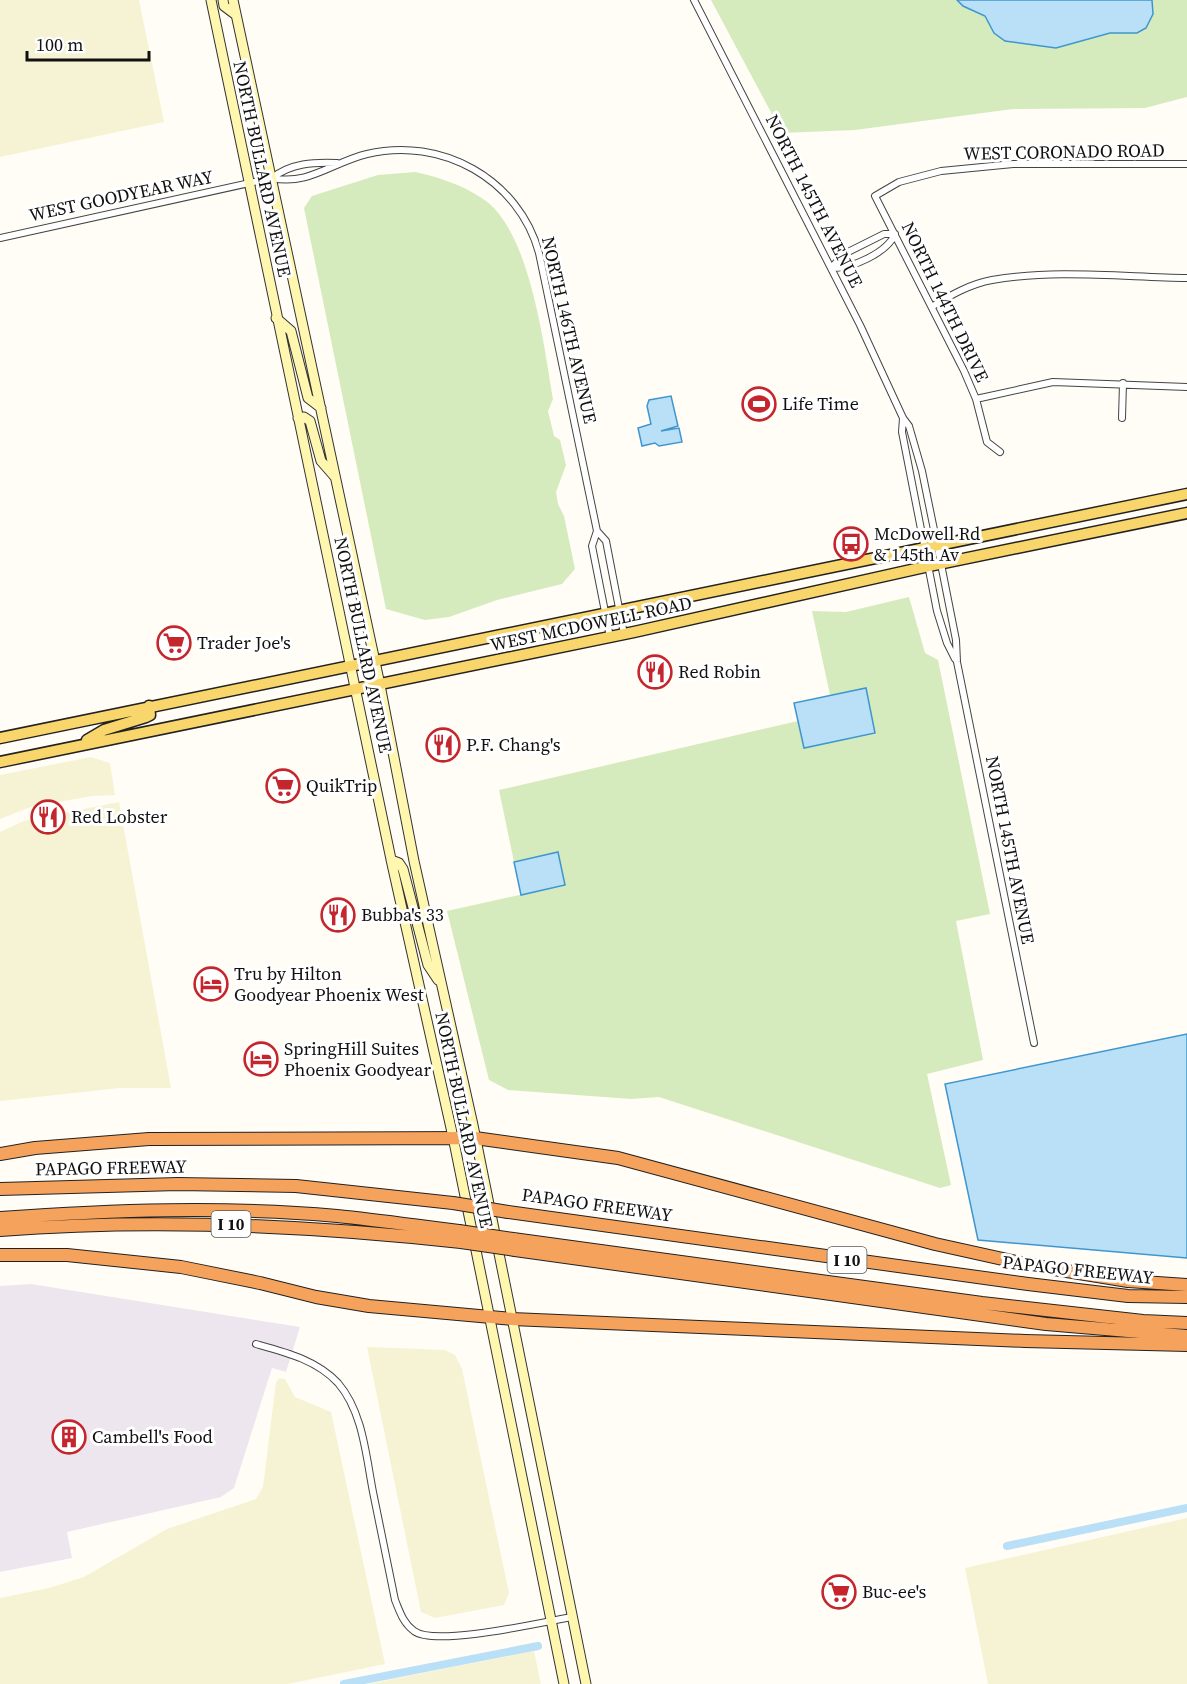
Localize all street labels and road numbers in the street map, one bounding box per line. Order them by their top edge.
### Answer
street label: NORTH BULLARD AVENUE [227,59,298,279]
street label: NORTH 145TH AVENUE [760,110,869,292]
street label: WEST CORONADO ROAD [963,137,1165,166]
street label: WEST GOODYEAR WAY [26,164,216,227]
street label: NORTH 144TH DRIVE [896,217,995,386]
street label: NORTH 146TH AVENUE [536,234,603,426]
street label: NORTH BULLARD AVENUE [328,535,399,755]
street label: WEST MCDOWELL ROAD [488,590,694,657]
street label: NORTH 145TH AVENUE [980,754,1041,946]
street label: NORTH BULLARD AVENUE [429,1010,500,1230]
street label: PAPAGO FREEWAY [35,1154,188,1181]
street label: PAPAGO FREEWAY [520,1182,675,1228]
road number: I 10 [212,1211,250,1237]
road number: I 10 [828,1247,866,1273]
street label: PAPAGO FREEWAY [1001,1249,1155,1290]

